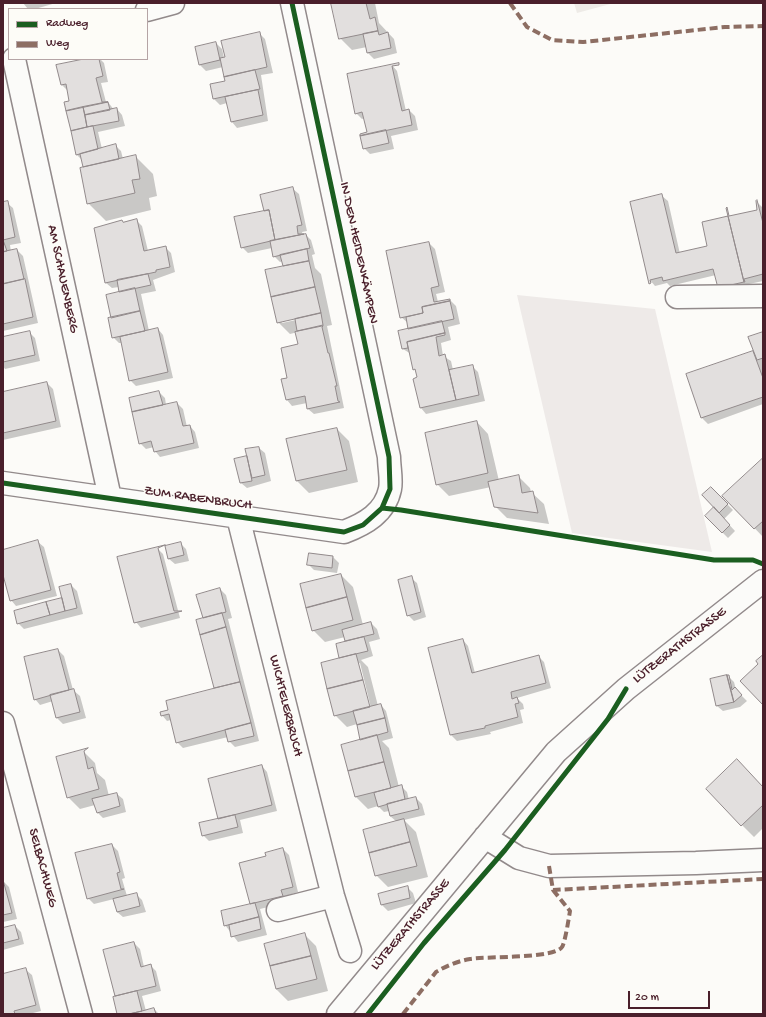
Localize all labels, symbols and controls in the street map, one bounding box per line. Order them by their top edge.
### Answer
legend [8,8,148,60]
text: Radweg [46,17,88,31]
text: Weg [46,37,69,51]
street label: IN DEN HEIDENKÄMPEN [335,181,381,325]
street label: AM SCHAUENBERG [42,224,82,334]
street label: ZUM RABENBRUCH [143,483,253,515]
street label: LÜTZERATHSTRASSE [630,604,730,688]
street label: WICHTELERBRUCH [264,653,306,759]
street label: SELBACHWEG [23,827,61,909]
street label: LÜTZERATHSTRASSE [368,876,454,974]
scale bar [630,983,712,1009]
text: 20 m [635,991,659,1005]

